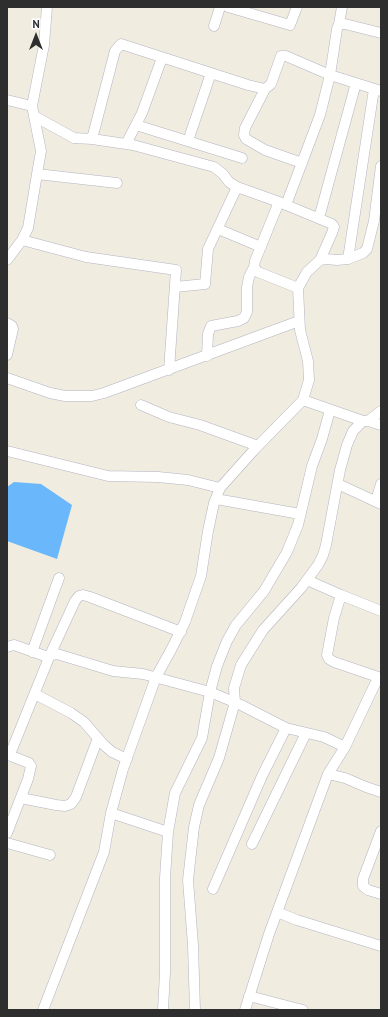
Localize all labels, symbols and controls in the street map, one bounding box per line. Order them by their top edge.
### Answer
north arrow [16,16,56,56]
text: N [32,17,40,31]

